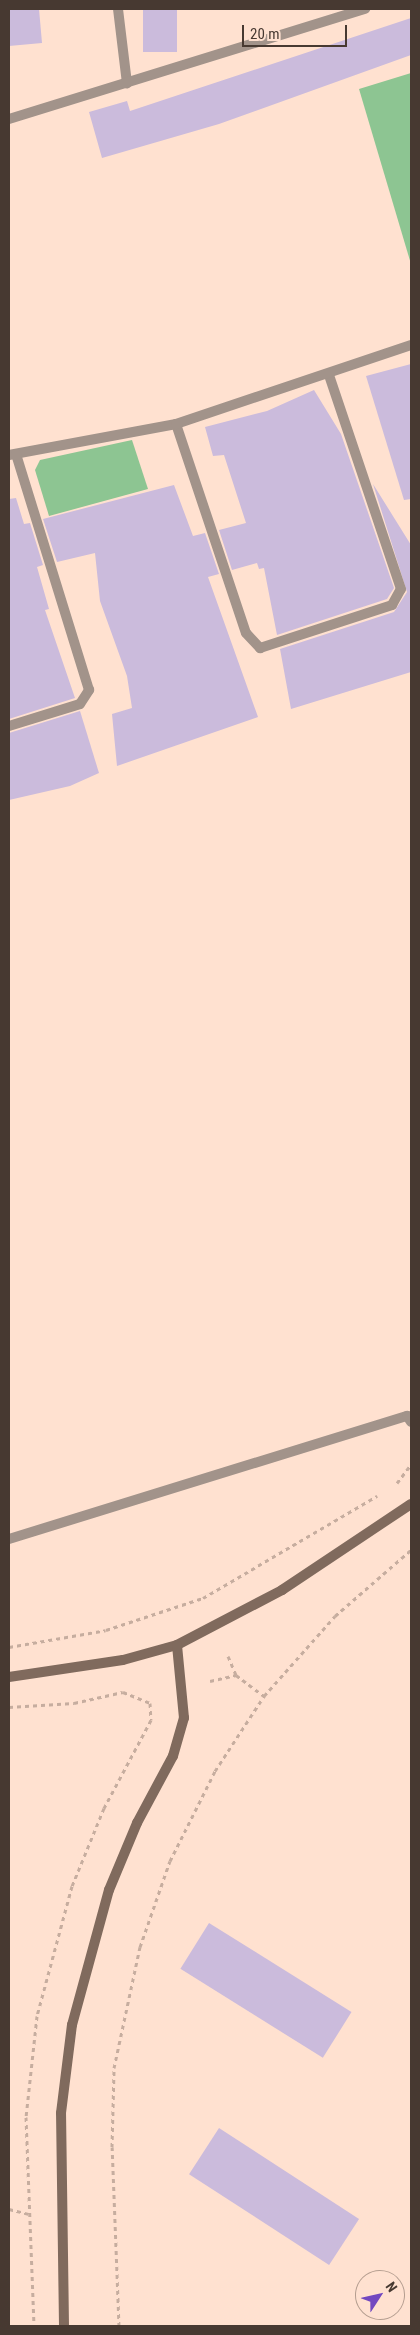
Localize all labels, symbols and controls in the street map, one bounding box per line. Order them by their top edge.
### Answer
scale bar [245,15,350,47]
text: 20 m [250,25,280,43]
north arrow [355,2270,405,2320]
text: N [382,2279,400,2295]

